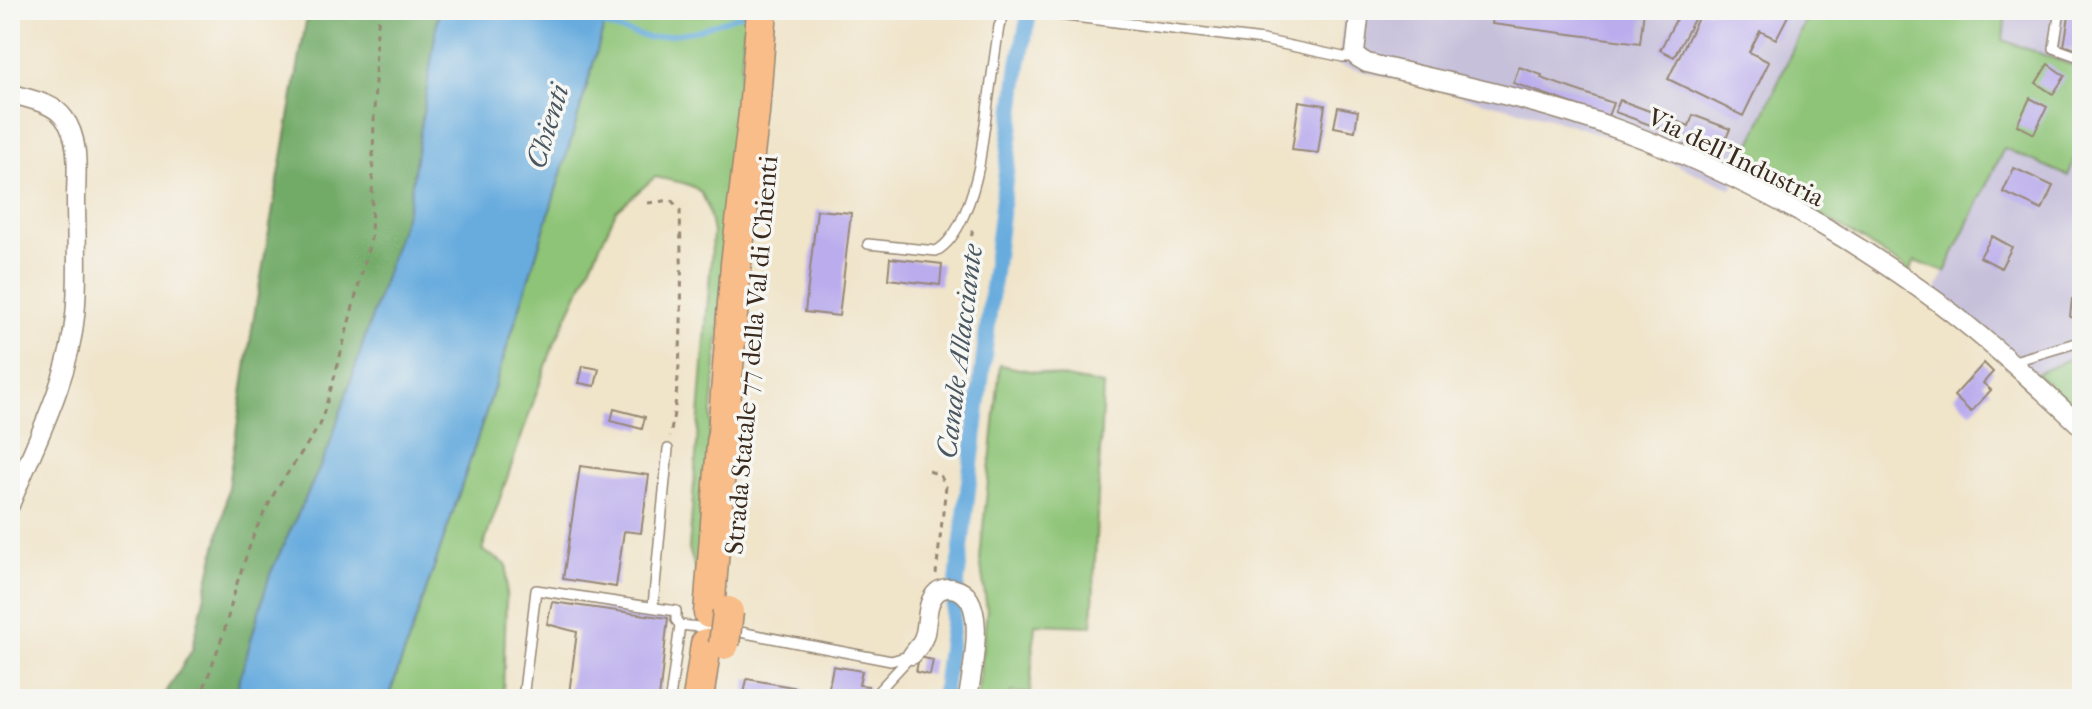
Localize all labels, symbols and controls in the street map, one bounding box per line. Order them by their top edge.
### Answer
water label: Chienti [519,79,576,172]
street label: Via dell'Industria [1642,101,1830,214]
street label: Strada Statale 77 della Val di Chienti [719,154,784,556]
water label: Canale Allacciante [930,242,989,460]

